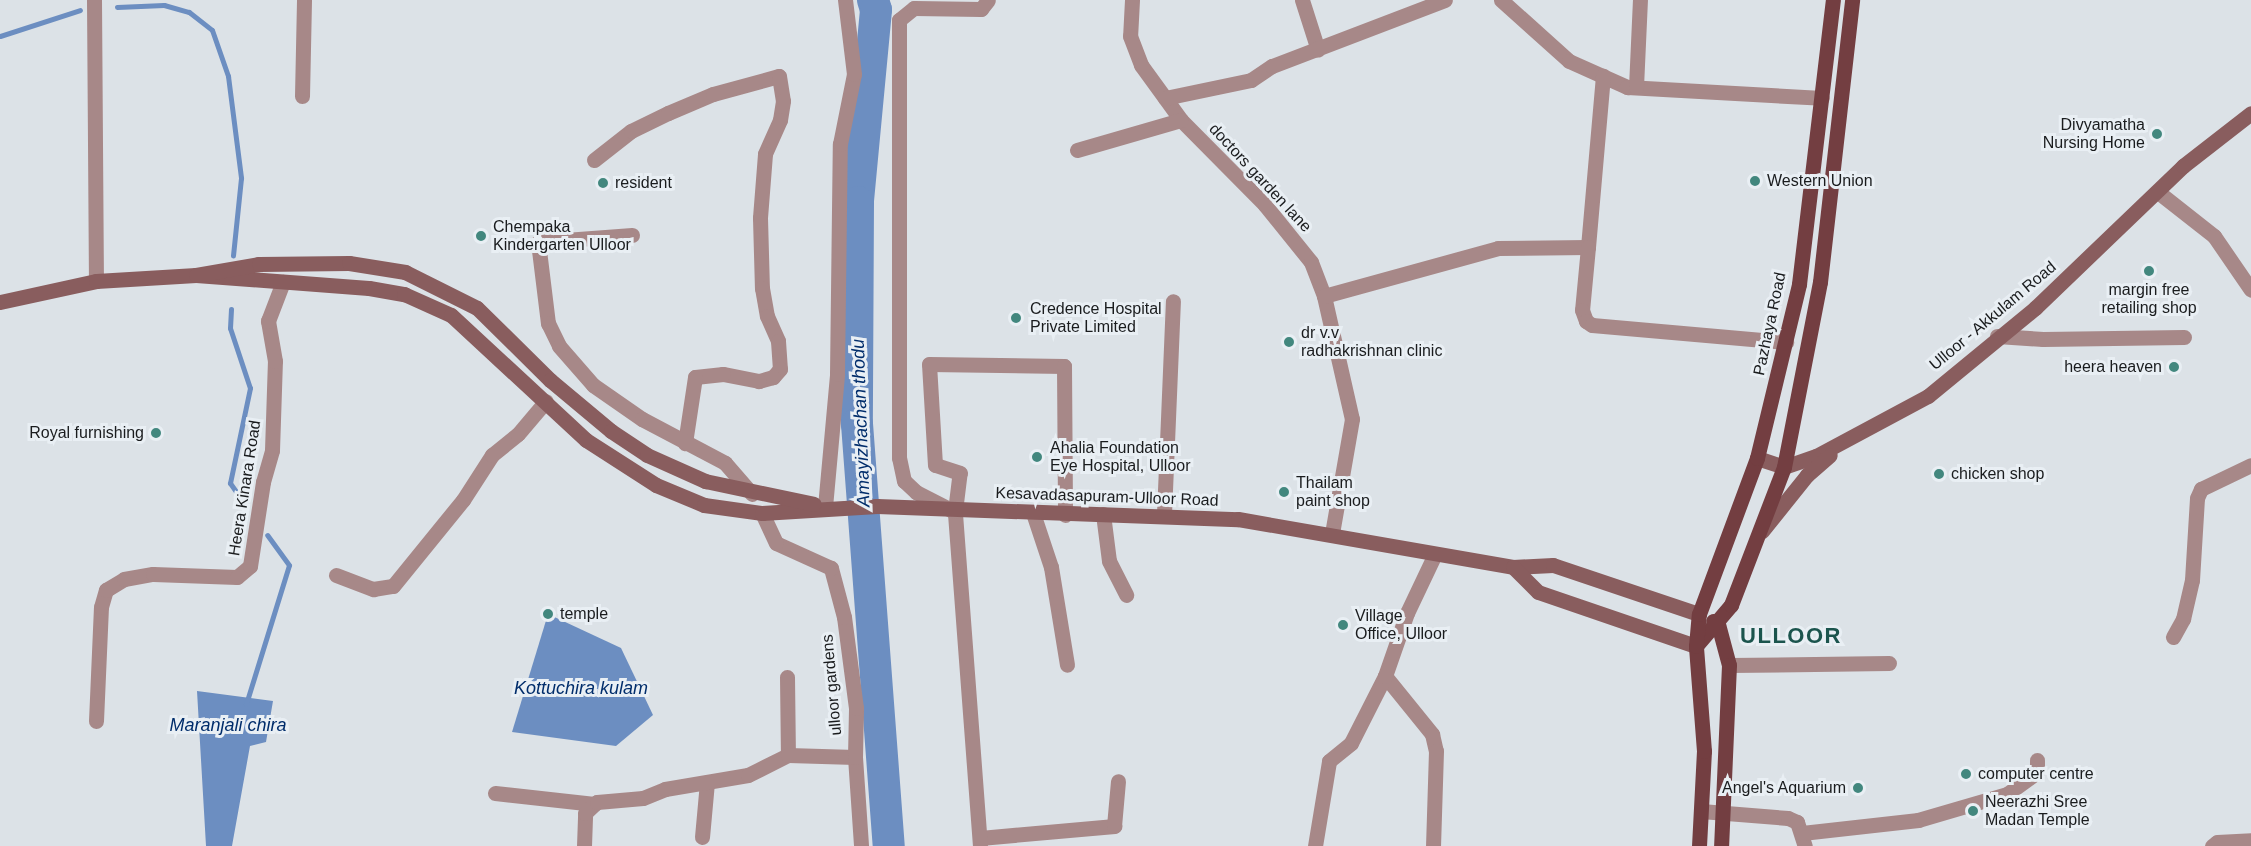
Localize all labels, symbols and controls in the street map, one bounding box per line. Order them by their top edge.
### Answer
place label: Divyamatha Nursing Home [2043,115,2145,153]
street label: doctors garden lane [1205,120,1315,236]
marker: Divyamatha Nursing Home [2150,127,2164,141]
place label: Western Union [1767,171,1873,191]
place label: resident [615,173,672,193]
marker: Western Union [1748,174,1762,188]
marker: resident [596,176,610,190]
place label: Chempaka Kindergarten Ulloor [493,217,631,255]
marker: Chempaka Kindergarten Ulloor [474,229,488,243]
street label: Ulloor - Akkulam Road [1926,257,2060,375]
marker: margin free retailing shop [2142,264,2156,278]
street label: Pazhaya Road [1750,271,1790,377]
place label: margin free retailing shop [2101,280,2197,318]
place label: Credence Hospital Private Limited [1030,299,1162,337]
marker: Credence Hospital Private Limited [1007,309,1025,327]
place label: dr v.v radhakrishnan clinic [1301,323,1442,361]
marker: dr v.v radhakrishnan clinic [1282,335,1296,349]
water label: Amayizhachan thodu [847,339,875,507]
place label: heera heaven [2064,357,2162,377]
marker: heera heaven [2167,360,2181,374]
street label: Heera Kinara Road [225,419,265,557]
place label: Royal furnishing [29,423,144,443]
marker: Royal furnishing [149,426,163,440]
place label: Ahalia Foundation Eye Hospital, Ulloor [1050,438,1190,476]
marker: Ahalia Foundation Eye Hospital, Ulloor [1028,448,1046,466]
place label: chicken shop [1951,464,2044,484]
marker: chicken shop [1932,467,1946,481]
place label: Thailam paint shop [1296,473,1370,511]
street label: Kesavadasapuram-Ulloor Road [995,484,1219,510]
marker: Thailam paint shop [1277,485,1291,499]
place label: temple [560,604,608,624]
place label: Village Office, Ulloor [1355,606,1447,644]
marker: temple [541,607,555,621]
marker: Village Office, Ulloor [1336,618,1350,632]
district label: ULLOOR [1740,623,1842,649]
street label: ulloor gardens [818,634,846,736]
water label: Kottuchira kulam [514,677,648,699]
water label: Maranjali chira [169,714,287,736]
place label: computer centre [1978,764,2094,784]
marker: computer centre [1959,767,1973,781]
place label: Angel's Aquarium [1721,778,1846,798]
marker: Angel's Aquarium [1851,781,1865,795]
place label: Neerazhi Sree Madan Temple [1985,792,2090,830]
marker: Neerazhi Sree Madan Temple [1966,804,1980,818]

